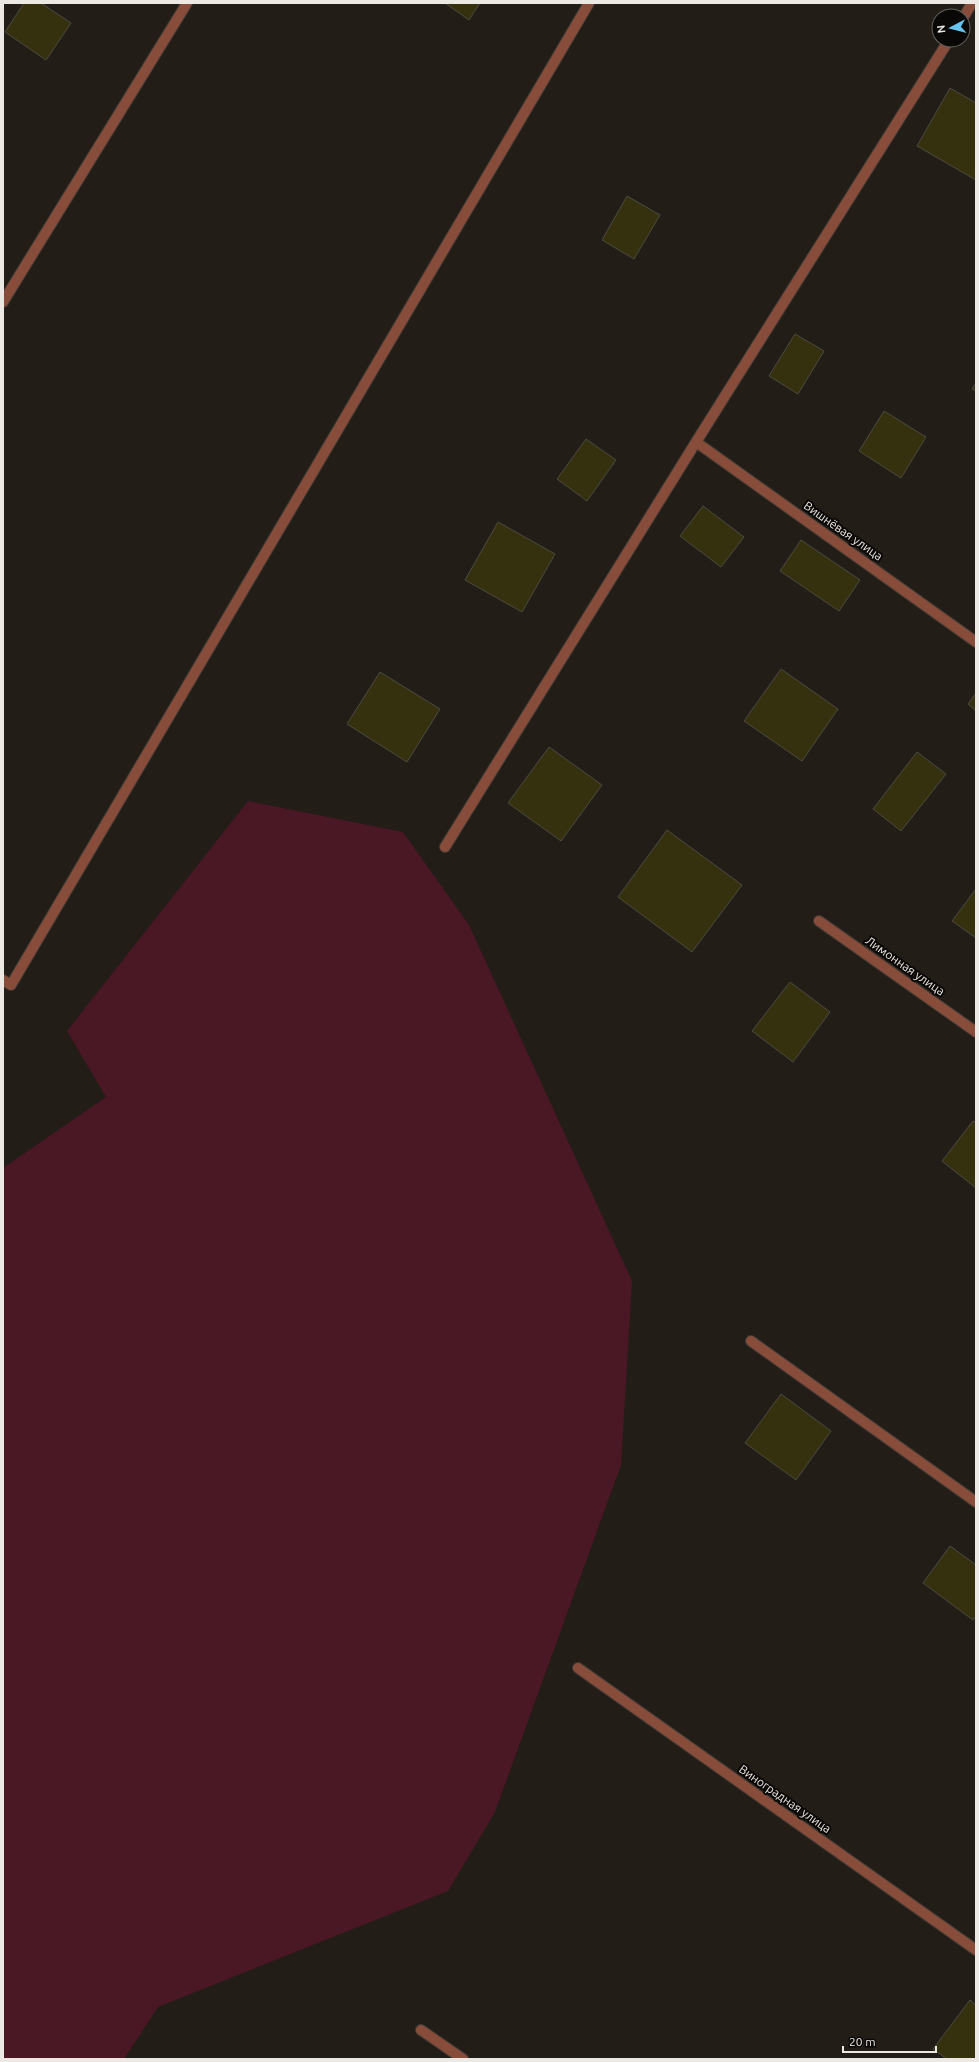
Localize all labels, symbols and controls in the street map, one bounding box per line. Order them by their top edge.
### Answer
north arrow [931,8,971,48]
text: N [935,24,948,34]
street label: Вишнёвая улица [801,499,885,563]
street label: Лимонная улица [863,933,947,998]
street label: Виноградная улица [737,1762,834,1835]
scale bar [843,2028,936,2054]
text: 20 m [849,2035,876,2048]

